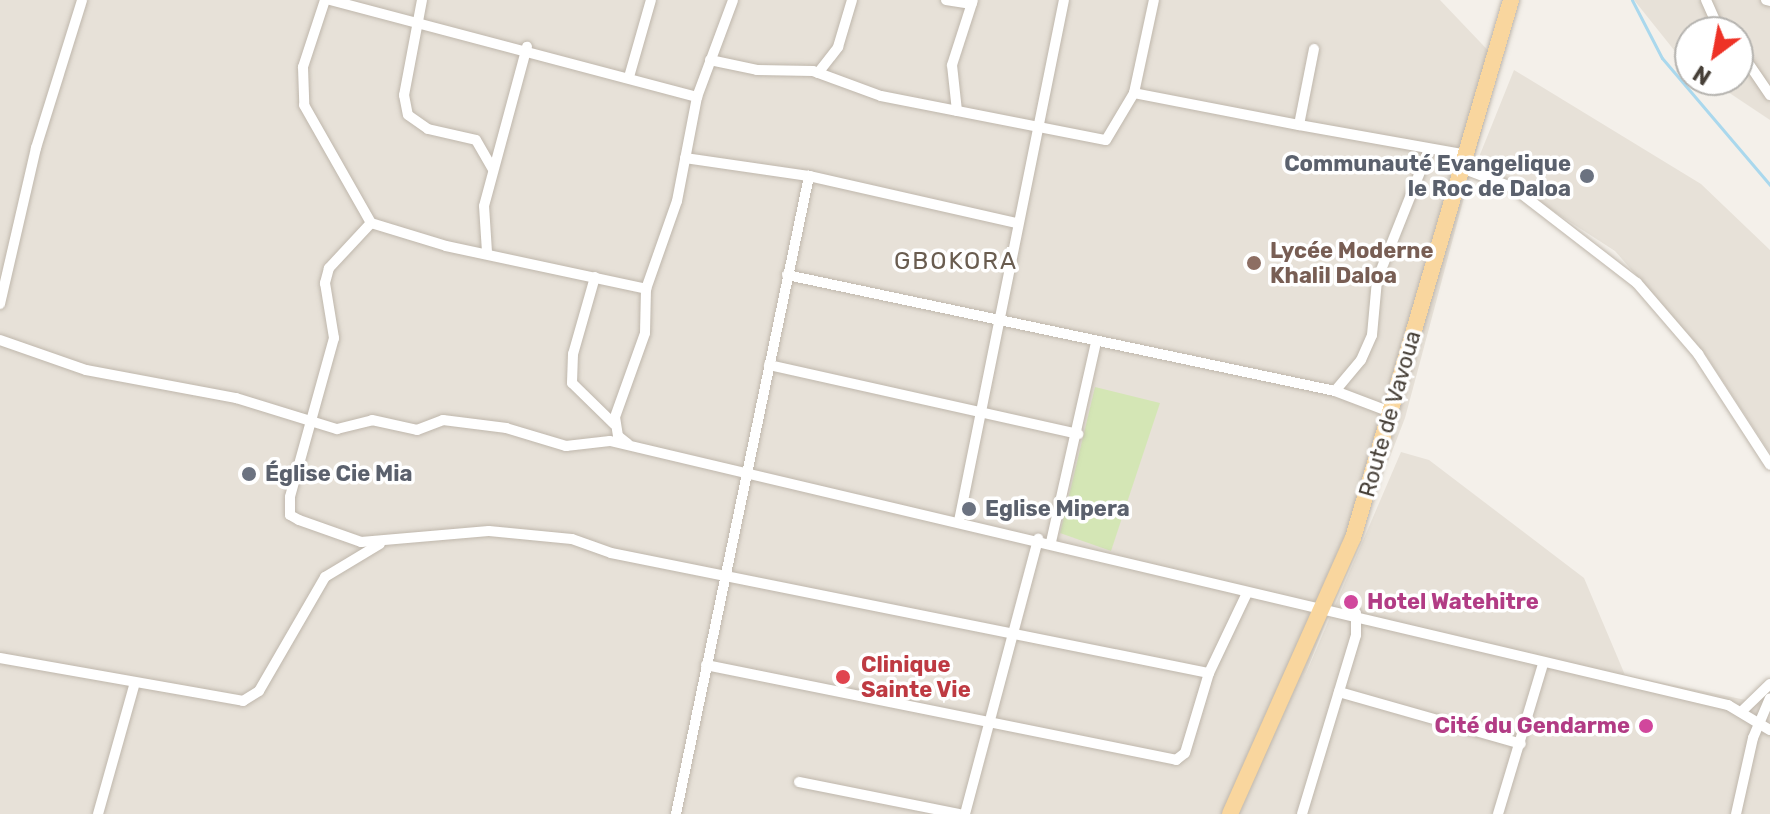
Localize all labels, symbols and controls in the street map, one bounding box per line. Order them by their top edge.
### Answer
north arrow [1674,16,1754,96]
text: N [1688,59,1716,91]
place label: Communauté Evangelique le Roc de Daloa [1284,150,1571,202]
marker: Communauté Evangelique le Roc de Daloa [1578,167,1596,185]
place label: Lycée Moderne Khalil Daloa [1270,237,1434,288]
district label: GBOKORA [894,248,1018,276]
marker: Lycée Moderne Khalil Daloa [1245,254,1263,272]
street label: Route de Vavoua [1354,328,1426,500]
place label: Église Cie Mia [265,461,412,487]
marker: Église Cie Mia [240,465,258,483]
place label: Eglise Mipera [985,496,1130,522]
marker: Eglise Mipera [960,500,978,518]
place label: Hotel Watehitre [1367,589,1539,615]
marker: Hotel Watehitre [1342,593,1360,611]
place label: Clinique Sainte Vie [861,651,971,702]
marker: Clinique Sainte Vie [832,666,854,688]
place label: Cité du Gendarme [1434,713,1630,739]
marker: Cité du Gendarme [1637,717,1655,735]

